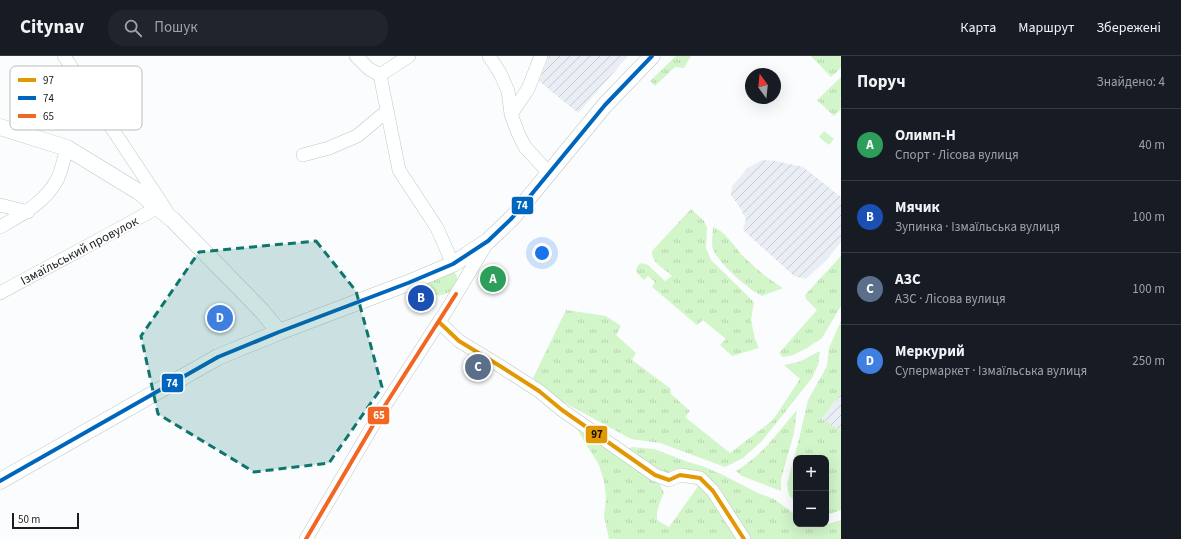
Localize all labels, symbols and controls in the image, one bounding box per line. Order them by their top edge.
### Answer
search box [108,10,388,46]
text: Citynav [20,14,84,41]
icon: search [122,17,144,39]
text: Пошук [154,17,198,38]
text: Карта [960,18,996,38]
text: Маршрут [1018,18,1074,38]
text: Збережені [1096,18,1161,38]
legend [10,66,142,130]
north arrow [745,68,781,104]
text: Поруч [857,70,906,94]
text: 97 [43,73,54,88]
text: Знайдено: 4 [1097,73,1165,91]
text: 74 [43,91,54,106]
text: 65 [43,109,54,124]
text: Олимп-Н [895,125,956,146]
text: A [866,136,874,154]
text: 40 m [1139,136,1165,154]
text: Спорт · Лісова вулиця [895,146,1019,164]
line badge: 74 [511,196,534,215]
text: Мячик [895,197,940,218]
text: 74 [516,198,528,213]
text: B [866,208,874,226]
text: 100 m [1132,208,1165,226]
street label: Ізмаїльський провулок [17,212,142,290]
text: Зупинка · Ізмаїльська вулиця [895,218,1060,236]
your location [532,243,552,263]
pin: A [480,264,506,294]
text: АЗС [895,269,921,290]
text: C [866,280,874,298]
text: 100 m [1132,280,1165,298]
pin: B [408,283,434,313]
text: АЗС · Лісова вулиця [895,290,1006,308]
pin: D [207,303,233,333]
text: Меркурий [895,341,965,362]
pin: C [465,352,491,382]
text: D [866,352,874,370]
text: 250 m [1132,352,1165,370]
text: Супермаркет · Ізмаїльська вулиця [895,362,1087,380]
line badge: 74 [161,373,184,393]
text: 74 [166,376,178,391]
line badge: 65 [367,406,390,425]
text: 65 [373,408,385,423]
line badge: 97 [585,425,608,444]
text: 97 [591,427,603,442]
map controls [793,455,829,527]
button: + [793,455,829,491]
button: − [793,491,829,527]
scale bar [12,511,79,530]
text: 50 m [18,512,40,527]

